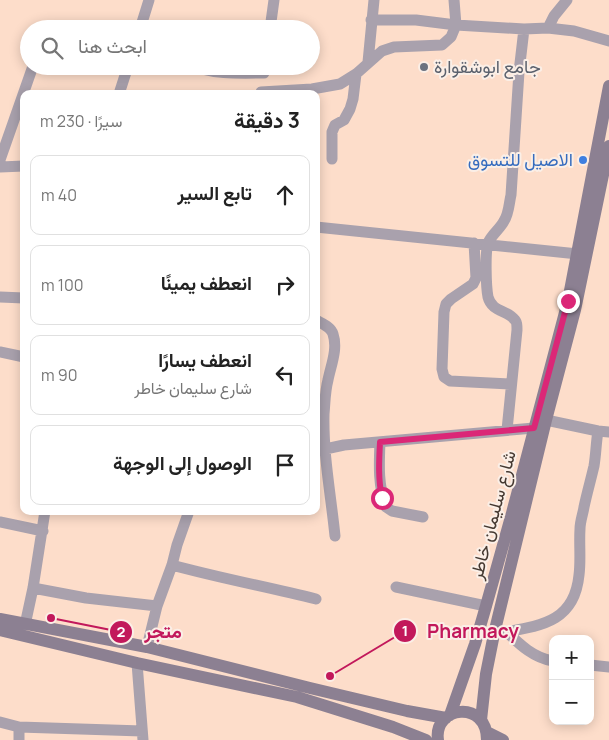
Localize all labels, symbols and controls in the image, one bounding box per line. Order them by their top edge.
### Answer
search box [20,20,320,75]
text: ابحث هنا [78,33,147,59]
icon: search [38,34,66,62]
place label: جامع ابوشقوارة [434,54,541,79]
marker: جامع ابوشقوارة [418,61,430,73]
text: 3 دقيقة [234,106,300,134]
text: سيرًا · 230 m [40,110,122,132]
place label: الاصيل للتسوق [468,147,573,171]
marker: الاصيل للتسوق [577,154,589,166]
text: تابع السير [177,180,252,206]
icon: ahead [271,181,299,209]
text: 40 m [41,184,77,206]
text: انعطف يمينًا [161,270,252,296]
icon: right [271,271,299,299]
text: 100 m [41,274,84,296]
route end [557,290,580,313]
text: انعطف يسارًا [158,347,252,373]
icon: left [271,361,299,389]
text: 90 m [41,364,77,386]
text: شارع سليمان خاطر [134,377,252,399]
street label: شارع سليمان خاطر [463,448,522,583]
text: الوصول إلى الوجهة [113,450,252,476]
icon: arrive [271,451,299,479]
route start [371,487,394,510]
callout: Pharmacy [392,614,529,648]
callout: متجر [109,615,192,649]
text: متجر [143,618,182,644]
text: Pharmacy [427,618,519,644]
text: 1 [402,620,408,641]
text: 2 [117,621,126,642]
map controls [549,635,594,725]
button: + [549,635,594,680]
button: − [549,680,594,725]

